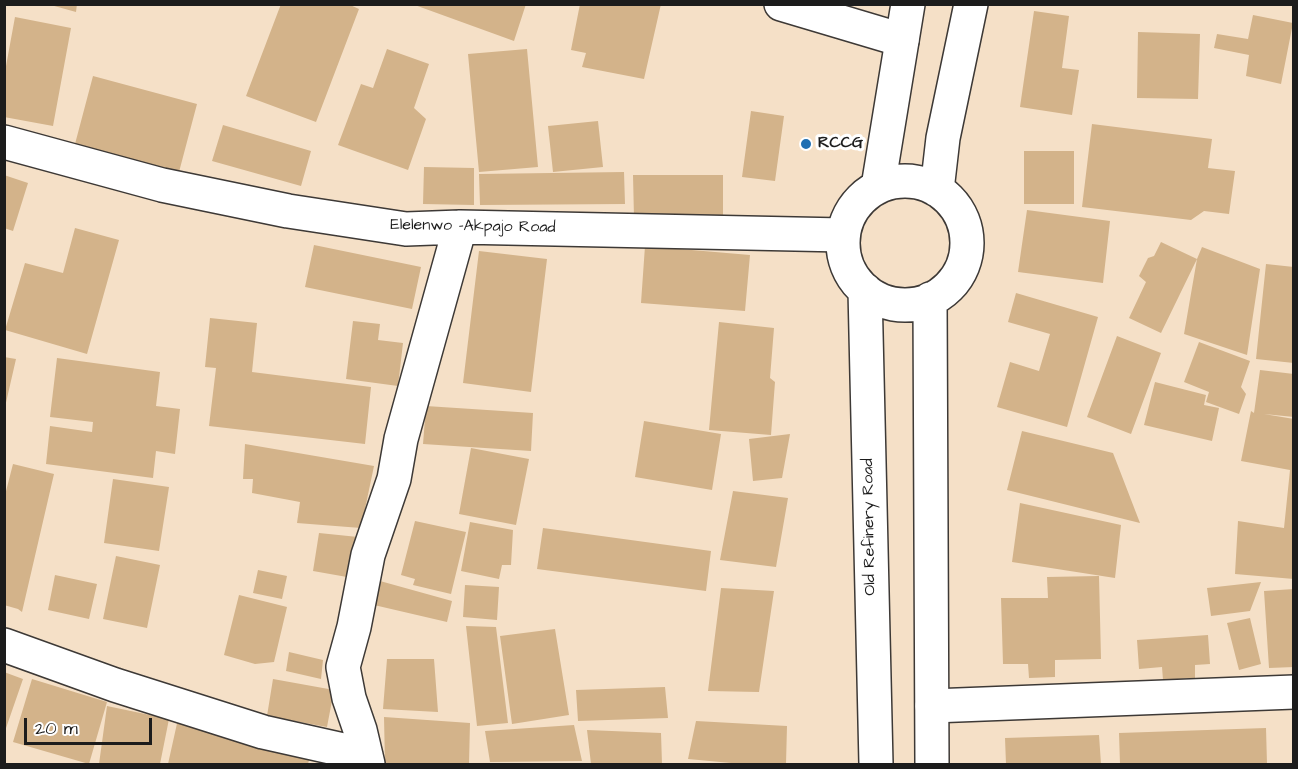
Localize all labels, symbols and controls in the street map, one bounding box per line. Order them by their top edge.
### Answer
place label: RCCG [818,134,863,154]
marker: RCCG [799,137,813,151]
street label: Elelenwo -Akpajo Road [390,216,556,238]
street label: Old Refinery Road [859,458,881,596]
scale bar [27,706,154,744]
text: 20 m [35,716,78,741]

